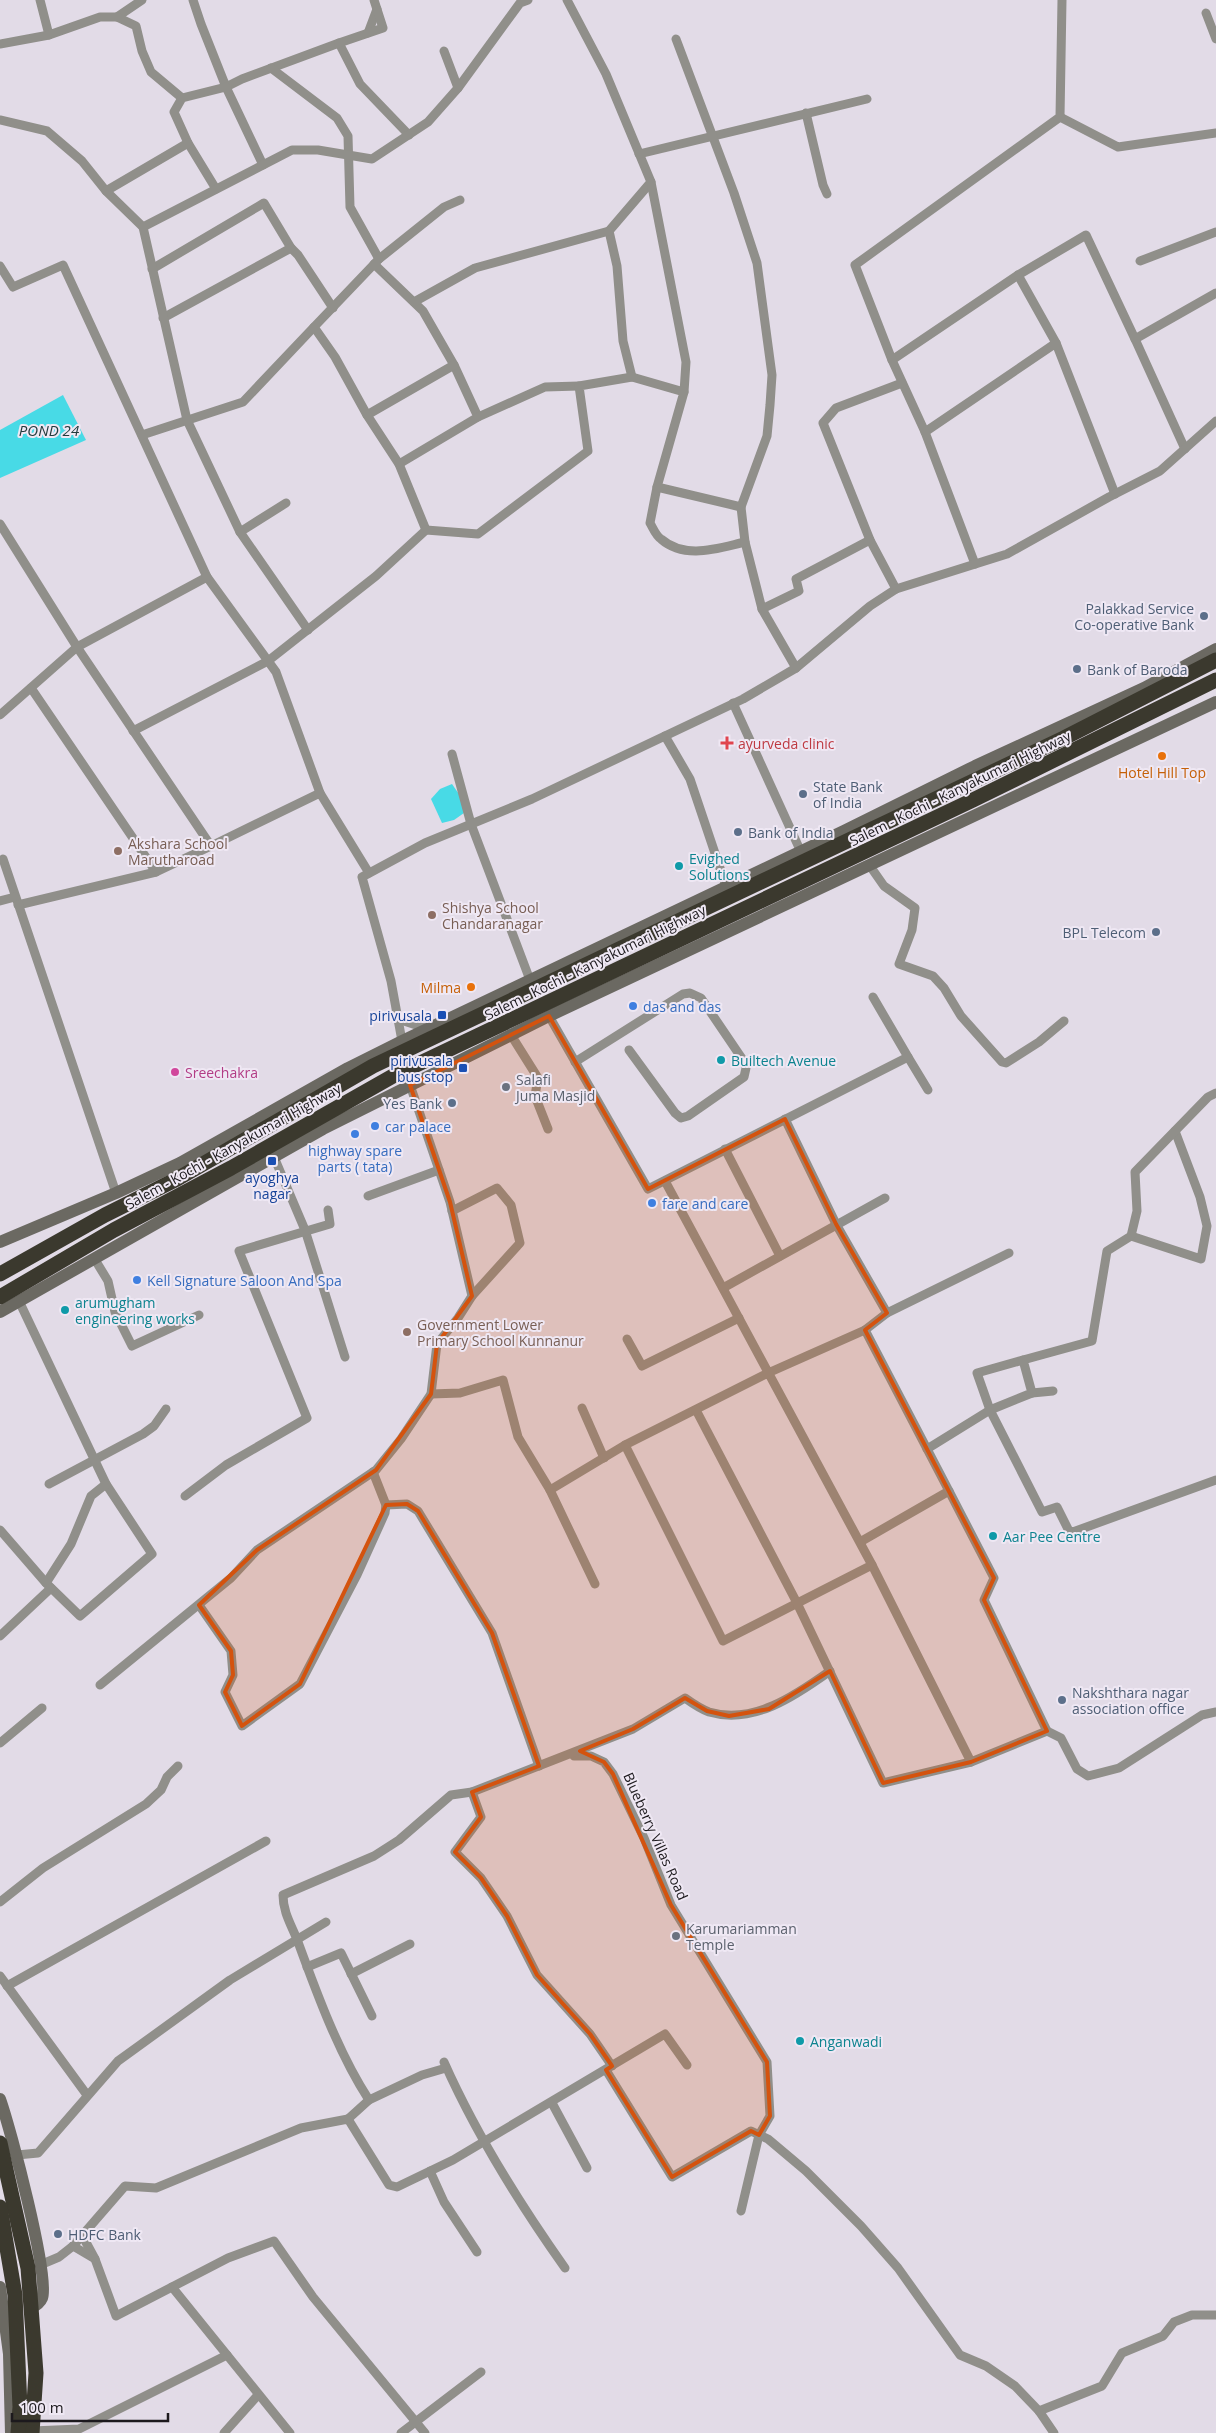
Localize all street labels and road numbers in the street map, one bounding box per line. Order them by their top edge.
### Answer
street label: Salem - Kochi - Kanyakumari Highway [846,726,1075,850]
street label: Salem - Kochi - Kanyakumari Highway [481,900,710,1024]
street label: Salem - Kochi - Kanyakumari Highway [122,1078,345,1214]
street label: Blueberry Villas Road [619,1769,693,1903]

